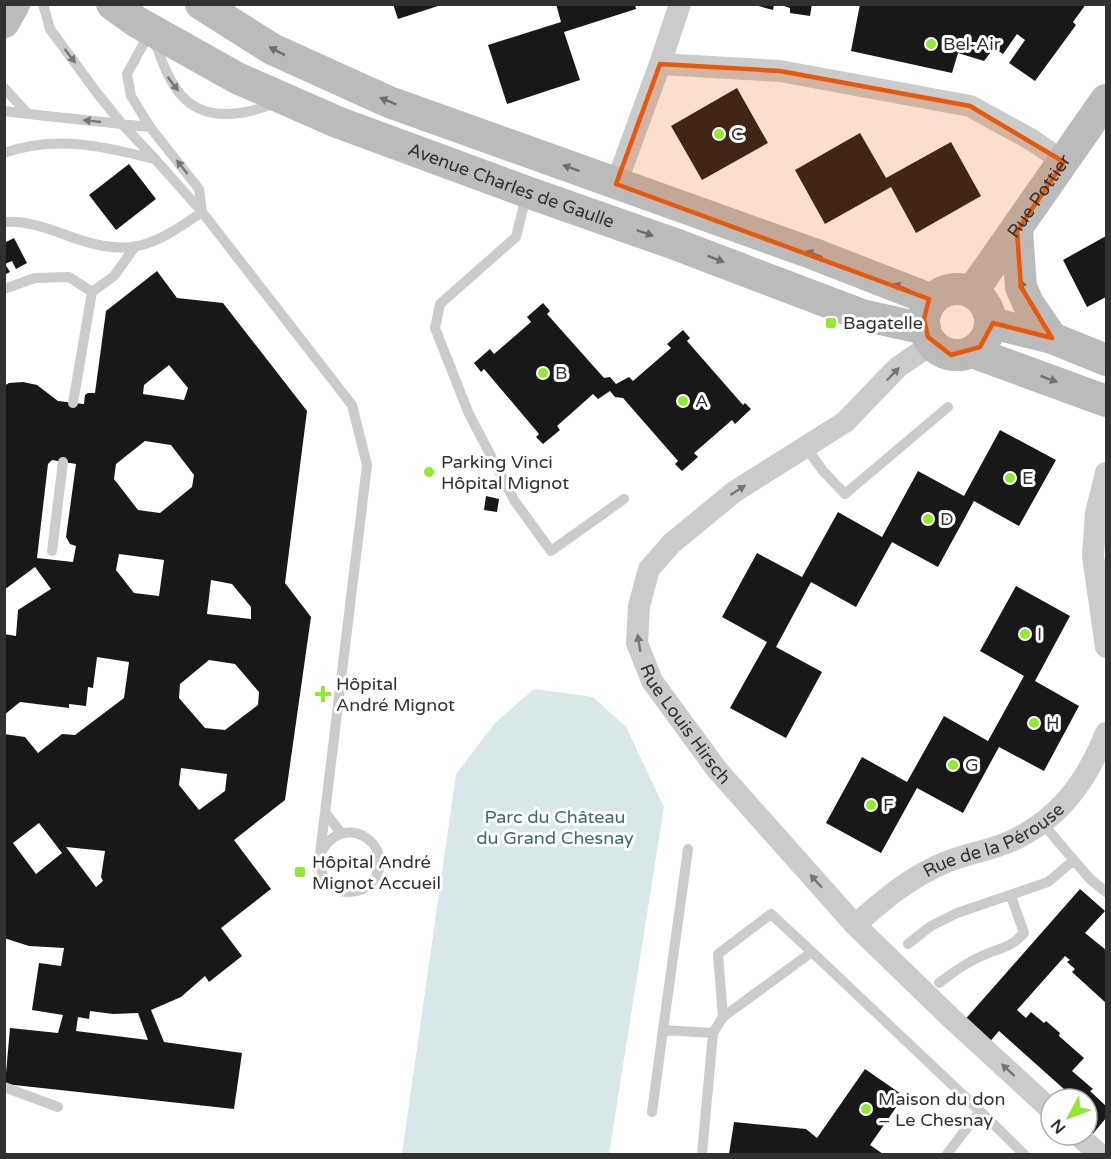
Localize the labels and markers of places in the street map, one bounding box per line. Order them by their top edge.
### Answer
place label: Bel-Air [943,33,1001,55]
marker: Bel-Air [924,37,938,51]
place label: C [731,123,744,145]
marker: C [712,127,726,141]
place label: Bagatelle [843,312,923,334]
marker: Bagatelle [824,316,838,330]
place label: B [555,362,567,384]
marker: B [536,366,550,380]
place label: A [695,390,708,412]
marker: A [676,394,690,408]
place label: Parking Vinci Hôpital Mignot [441,451,569,494]
marker: Parking Vinci Hôpital Mignot [422,465,436,479]
place label: E [1022,467,1033,489]
marker: E [1003,471,1017,485]
place label: D [940,508,954,530]
marker: D [921,512,935,526]
place label: I [1037,623,1042,645]
marker: I [1018,627,1032,641]
place label: Hôpital André Mignot [336,673,455,716]
marker: Hôpital André Mignot [314,685,332,703]
place label: H [1046,712,1060,734]
marker: H [1027,716,1041,730]
place label: G [965,754,979,776]
marker: G [946,758,960,772]
place label: F [883,794,894,816]
marker: F [864,798,878,812]
place label: Hôpital André Mignot Accueil [312,851,441,894]
marker: Hôpital André Mignot Accueil [293,865,307,879]
place label: Maison du don – Le Chesnay [878,1088,1005,1131]
marker: Maison du don – Le Chesnay [859,1102,873,1116]

